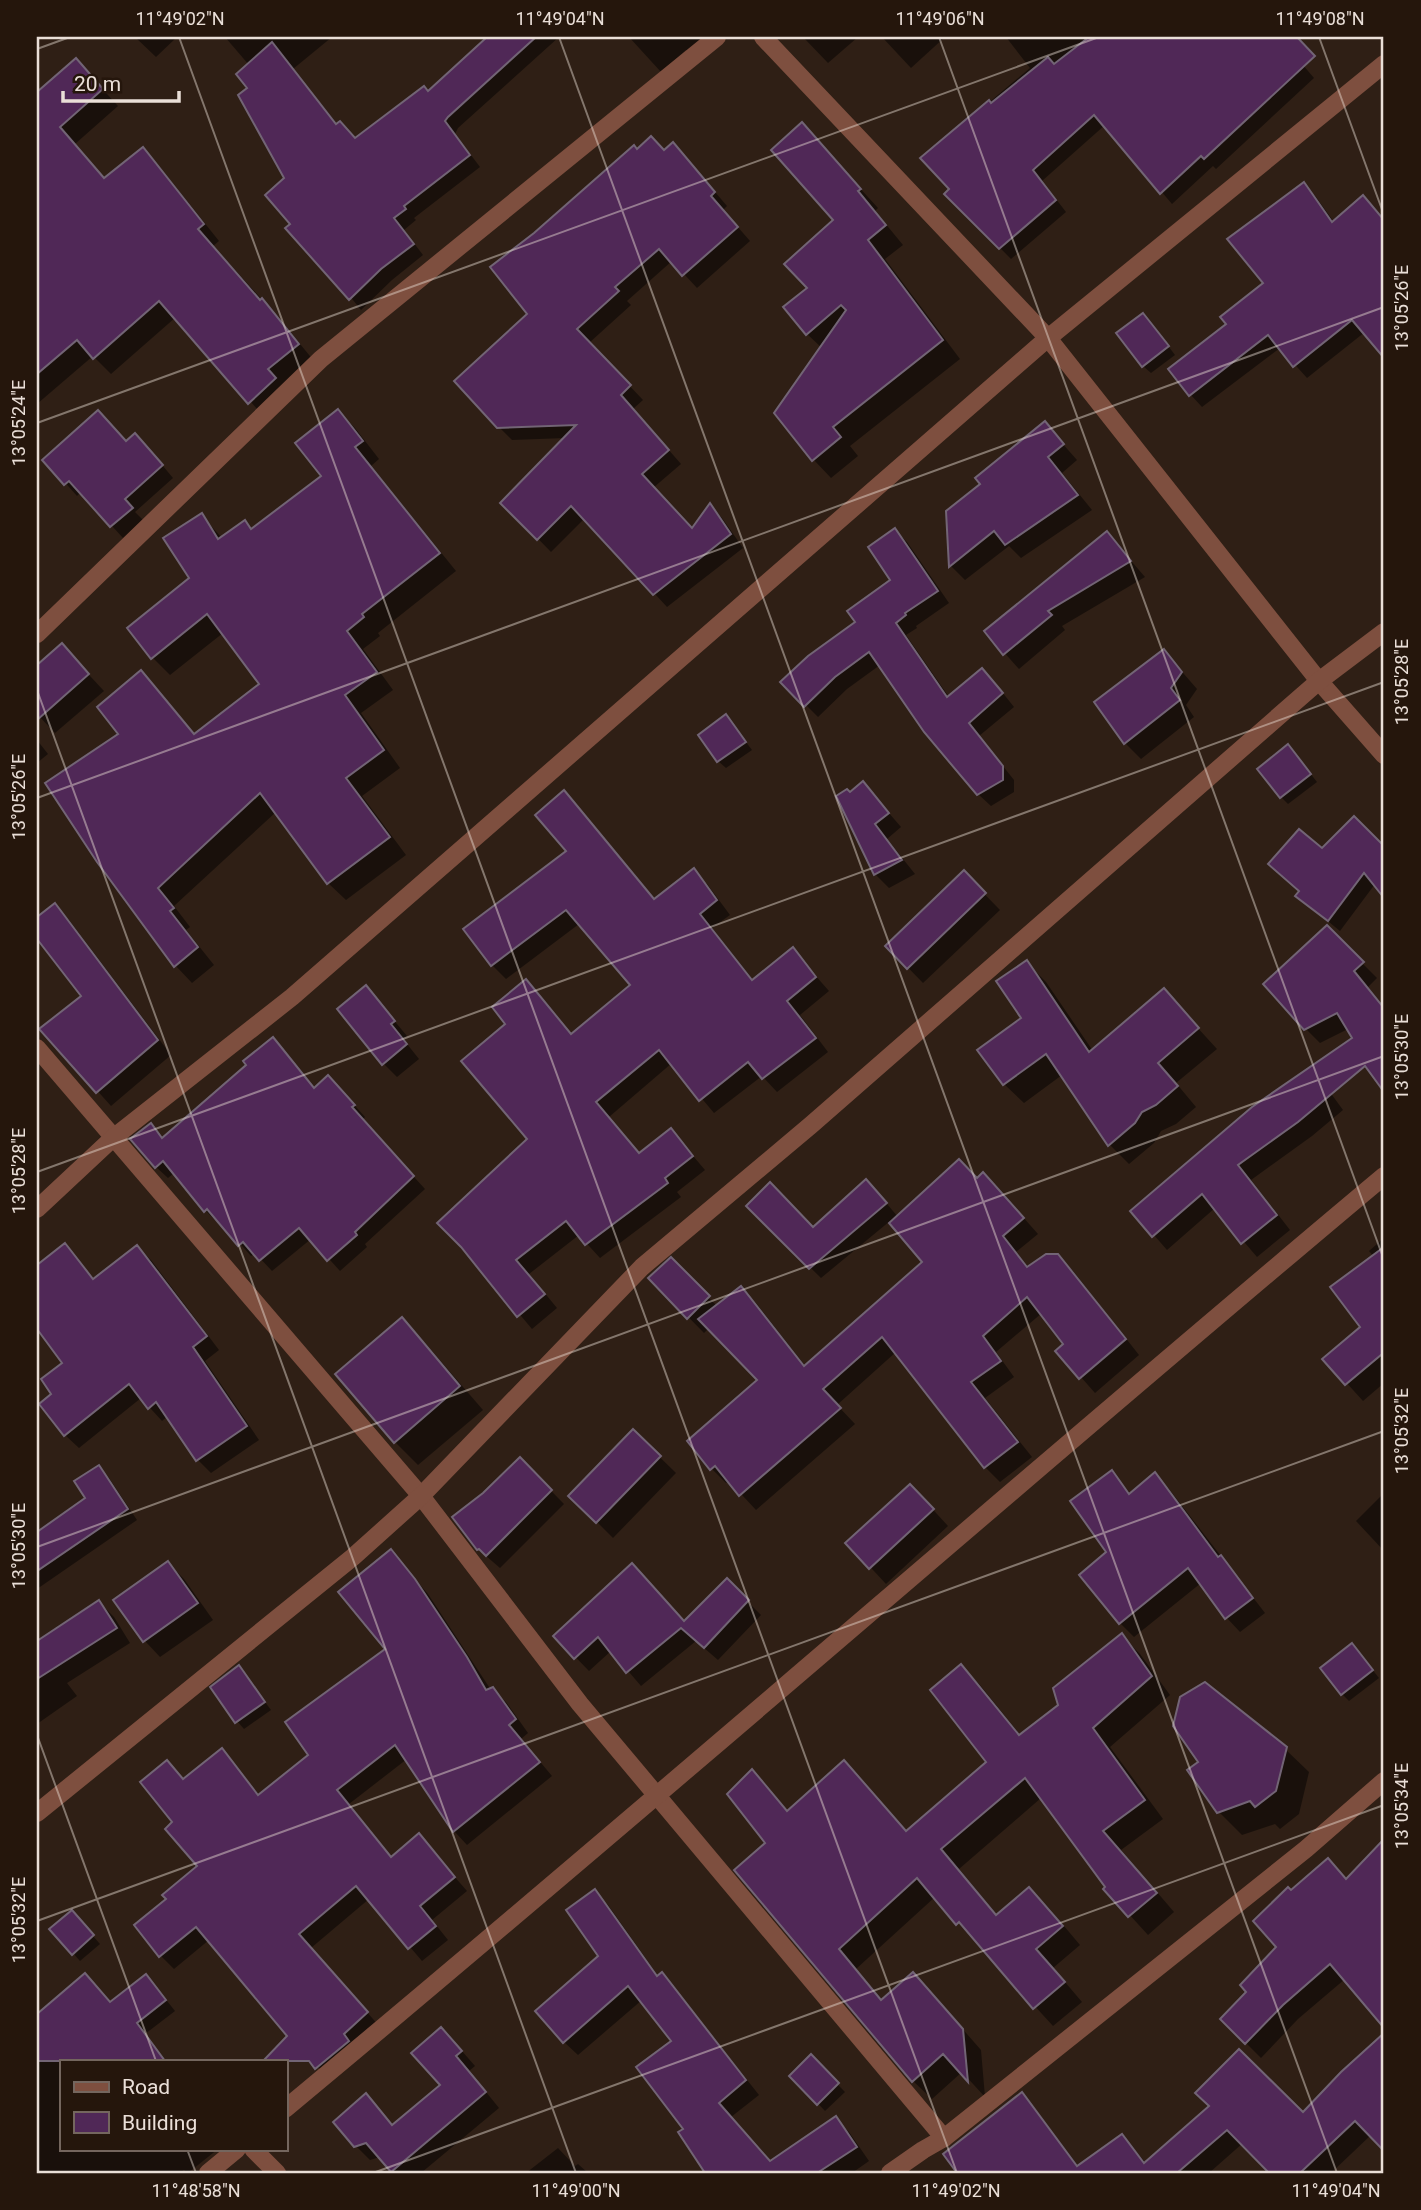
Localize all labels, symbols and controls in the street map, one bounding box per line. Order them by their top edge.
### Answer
text: 11°49'02"N [135,8,225,29]
text: 11°49'04"N [515,8,605,29]
text: 11°49'06"N [895,8,985,29]
text: 11°49'08"N [1275,8,1365,29]
scale bar [63,60,178,104]
text: 20 m [74,72,121,96]
text: 13°05'26"E [1391,265,1412,351]
text: 13°05'24"E [8,380,29,466]
text: 13°05'28"E [1391,639,1412,725]
text: 13°05'26"E [8,754,29,840]
text: 13°05'30"E [1391,1014,1412,1100]
text: 13°05'28"E [8,1128,29,1214]
text: 13°05'32"E [1391,1388,1412,1474]
text: 13°05'30"E [8,1503,29,1589]
text: 13°05'34"E [1391,1763,1412,1849]
text: 13°05'32"E [8,1877,29,1963]
legend [60,2060,287,2150]
text: Road [122,2075,170,2099]
text: Building [122,2111,197,2135]
text: 11°48'58"N [151,2180,241,2201]
text: 11°49'00"N [531,2180,621,2201]
text: 11°49'02"N [911,2180,1001,2201]
text: 11°49'04"N [1291,2180,1381,2201]

